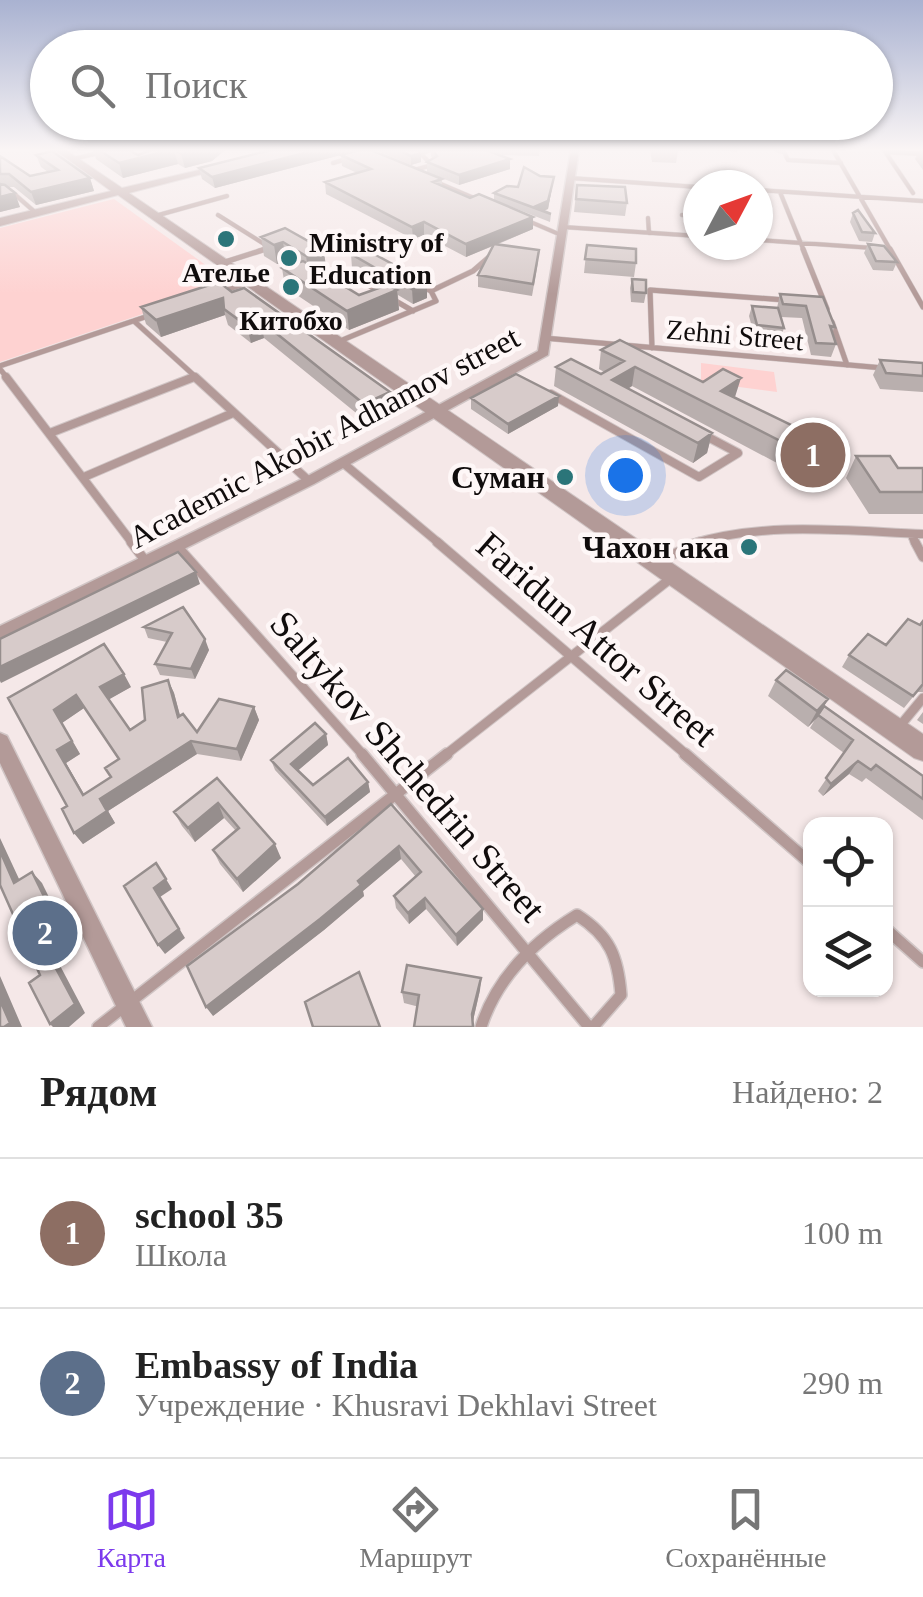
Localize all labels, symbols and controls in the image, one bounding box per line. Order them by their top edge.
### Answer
search box [30,30,893,140]
icon: search [65,58,120,113]
text: Поиск [145,64,247,106]
north arrow [683,170,773,260]
place label: Ministry of Education [309,227,444,290]
marker: Ателье [215,228,237,250]
marker: Ministry of Education [278,247,300,269]
place label: Ателье [182,257,270,288]
marker: Китобхо [280,276,302,298]
place label: Китобхо [239,305,343,336]
street label: Zehni Street [665,314,805,356]
street label: Academic Akobir Adhamov street [123,319,525,555]
pin: 1 [780,418,846,492]
your location [600,450,651,501]
place label: Суман [451,459,545,495]
marker: Суман [554,466,576,488]
street label: Faridun Attor Street [469,523,726,755]
place label: Чахон ака [582,529,729,565]
marker: Чахон ака [738,536,760,558]
street label: Saltykov Shchedrin Street [262,602,554,930]
map controls [803,817,893,997]
button: locate [803,817,893,907]
pin: 2 [12,896,78,970]
button: layers [803,907,893,997]
text: Рядом [40,1069,157,1115]
text: Найдено: 2 [732,1074,883,1110]
text: school 35 [135,1194,284,1236]
text: 1 [65,1215,81,1251]
text: 100 m [802,1215,883,1251]
text: Школа [135,1237,227,1273]
text: Embassy of India [135,1344,418,1386]
text: 2 [65,1365,81,1401]
text: 290 m [802,1365,883,1401]
text: Учреждение · Khusravi Dekhlavi Street [135,1387,657,1423]
tab: Карта [97,1482,166,1574]
tab: Маршрут [359,1482,472,1574]
tab: Сохранённые [665,1482,826,1574]

